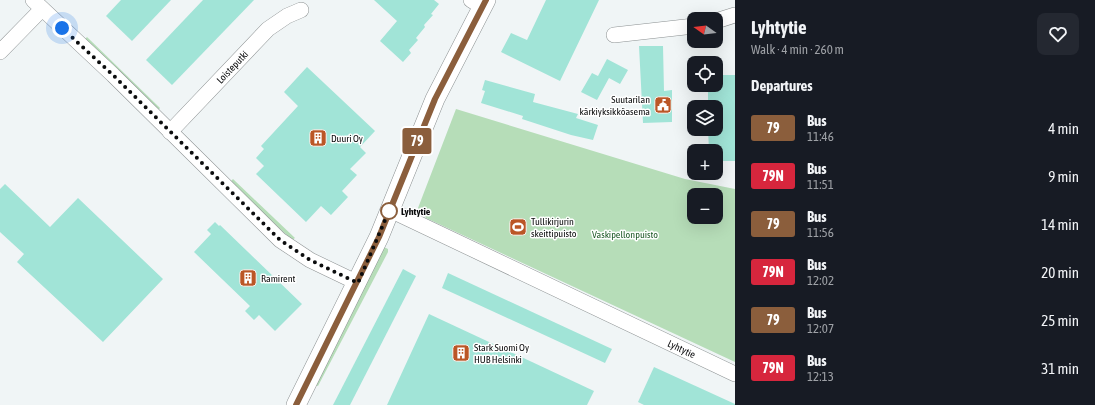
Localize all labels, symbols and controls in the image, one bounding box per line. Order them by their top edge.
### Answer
north arrow [687,12,723,48]
map controls [687,12,723,224]
button: heart [1037,13,1079,55]
text: Lyhtytie [751,16,807,38]
your location [52,18,72,38]
text: Walk · 4 min · 260 m [751,42,844,57]
street label: Loisteputki [214,48,250,85]
button: locate [687,56,723,92]
text: Departures [751,77,813,94]
place label: Suutarilan kärkiyksikköasema [579,94,650,117]
public building icon: Suutarilan kärkiyksikköasema [653,95,673,115]
button: layers [687,100,723,136]
text: Bus [807,112,827,129]
text: 79 [766,120,780,136]
text: 4 min [1048,120,1079,137]
building icon: Duuri Oy [308,128,328,148]
line badge: 79 [399,128,435,154]
text: 11:46 [807,129,834,144]
place label: Duuri Oy [331,133,363,144]
text: 79 [410,133,424,149]
button: + [687,144,723,180]
text: Bus [807,160,827,177]
text: 79N [762,168,784,184]
text: 9 min [1048,168,1079,185]
text: 11:51 [807,177,834,192]
button: − [687,188,723,224]
marker: Lyhtytie [380,202,398,220]
place label: Lyhtytie [401,206,431,217]
text: Bus [807,208,827,225]
place label: Tullikirjurin skeittipuisto [531,216,577,239]
text: 79 [766,216,780,232]
text: 14 min [1041,216,1079,233]
sports icon: Tullikirjurin skeittipuisto [508,217,528,237]
text: 11:56 [807,225,834,240]
park label: Vaskipellonpuisto [592,229,658,240]
text: Bus [807,256,827,273]
text: 79N [762,264,784,280]
text: 20 min [1041,264,1079,281]
building icon: Ramirent [238,268,258,288]
place label: Ramirent [261,273,295,284]
text: 12:02 [807,273,834,288]
text: Bus [807,304,827,321]
text: 79 [766,312,780,328]
text: 25 min [1041,312,1079,329]
text: 12:07 [807,321,834,336]
street label: Lyhtytie [666,337,698,360]
place label: Stark Suomi Oy HUB Helsinki [474,342,529,365]
building icon: Stark Suomi Oy HUB Helsinki [451,343,471,363]
text: Bus [807,352,827,369]
text: 79N [762,360,784,376]
text: 31 min [1041,360,1079,377]
text: 12:13 [807,369,834,384]

